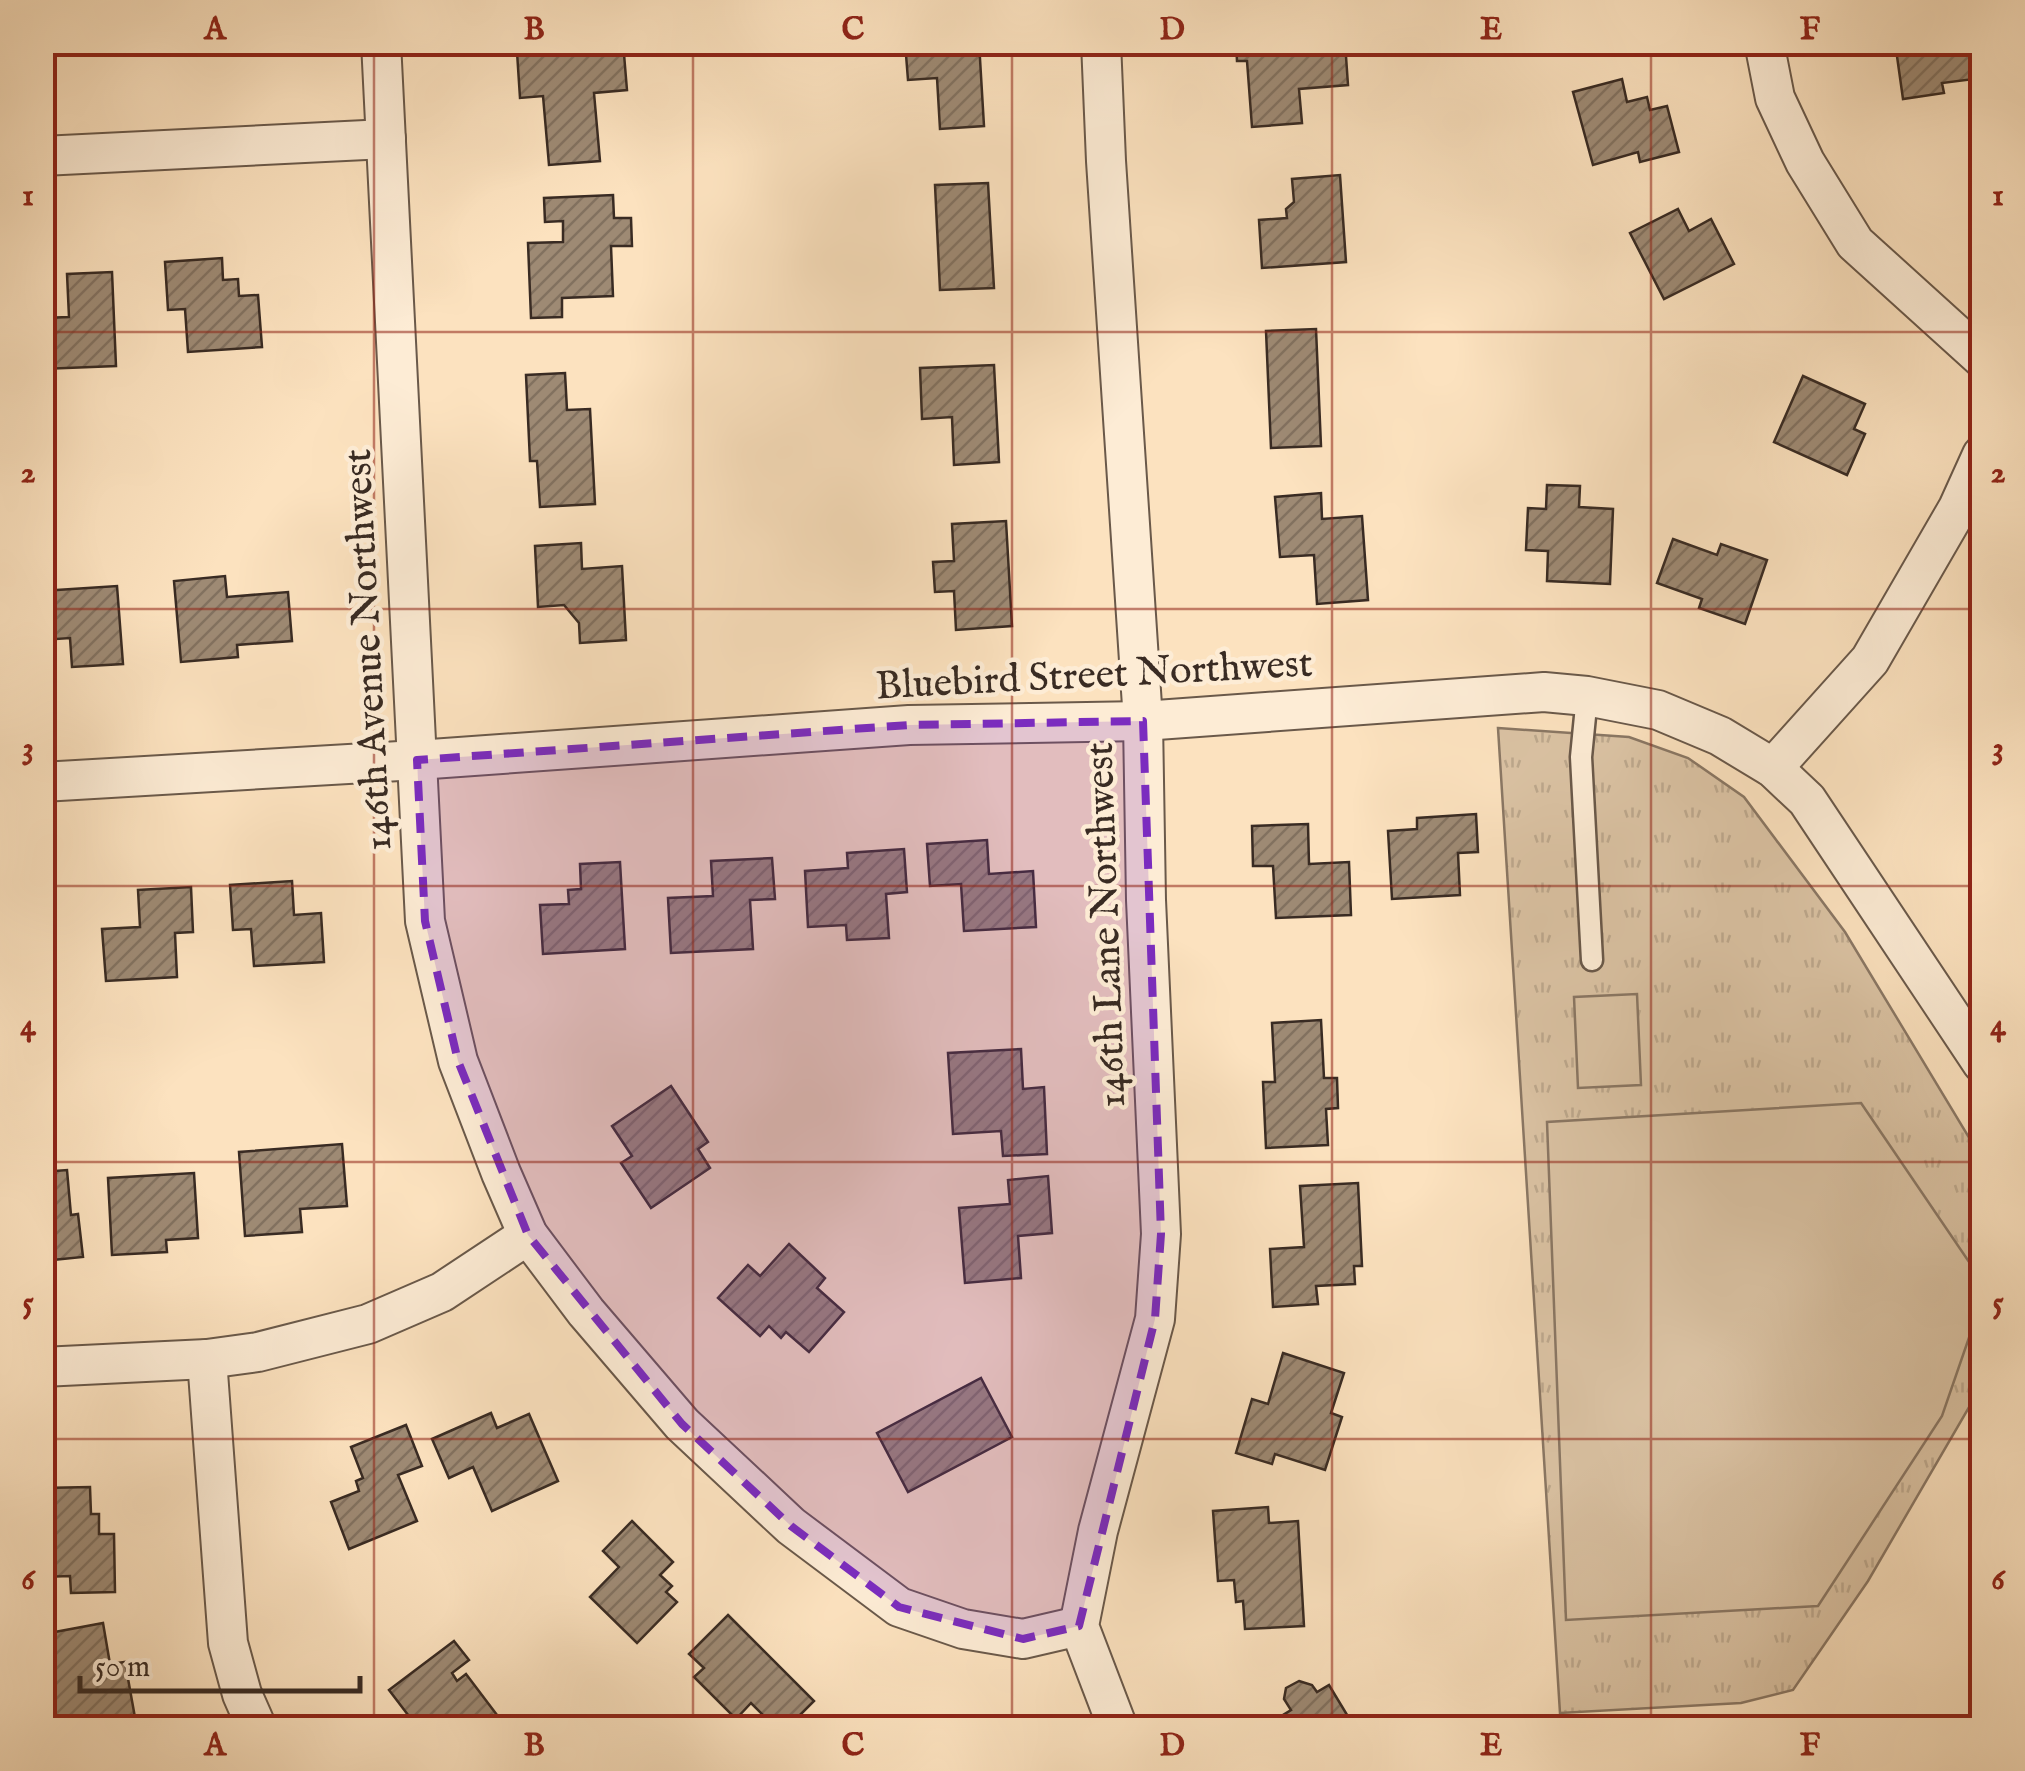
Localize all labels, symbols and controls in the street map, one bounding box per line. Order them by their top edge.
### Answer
text: A [202,10,227,51]
text: B [523,10,545,51]
text: C [842,10,865,51]
text: D [1159,10,1185,51]
text: E [1480,10,1502,51]
text: F [1800,10,1821,51]
text: 1 [22,176,34,217]
text: 1 [1992,176,2004,217]
street label: 146th Avenue Northwest [334,448,405,852]
text: 2 [20,453,36,494]
text: 2 [1990,453,2006,494]
street label: Bluebird Street Northwest [874,640,1314,713]
text: 3 [22,729,34,770]
text: 3 [1992,729,2004,770]
street label: 146th Lane Northwest [1076,741,1139,1108]
text: 4 [20,1006,36,1047]
text: 4 [1990,1006,2006,1047]
text: 5 [22,1283,34,1324]
text: 5 [1992,1283,2004,1324]
text: 6 [21,1560,36,1601]
text: 6 [1991,1560,2006,1601]
scale bar [80,1631,360,1693]
text: 50 m [95,1649,150,1687]
text: A [202,1726,227,1767]
text: B [523,1726,545,1767]
text: C [842,1726,865,1767]
text: D [1159,1726,1185,1767]
text: E [1480,1726,1502,1767]
text: F [1800,1726,1821,1767]

